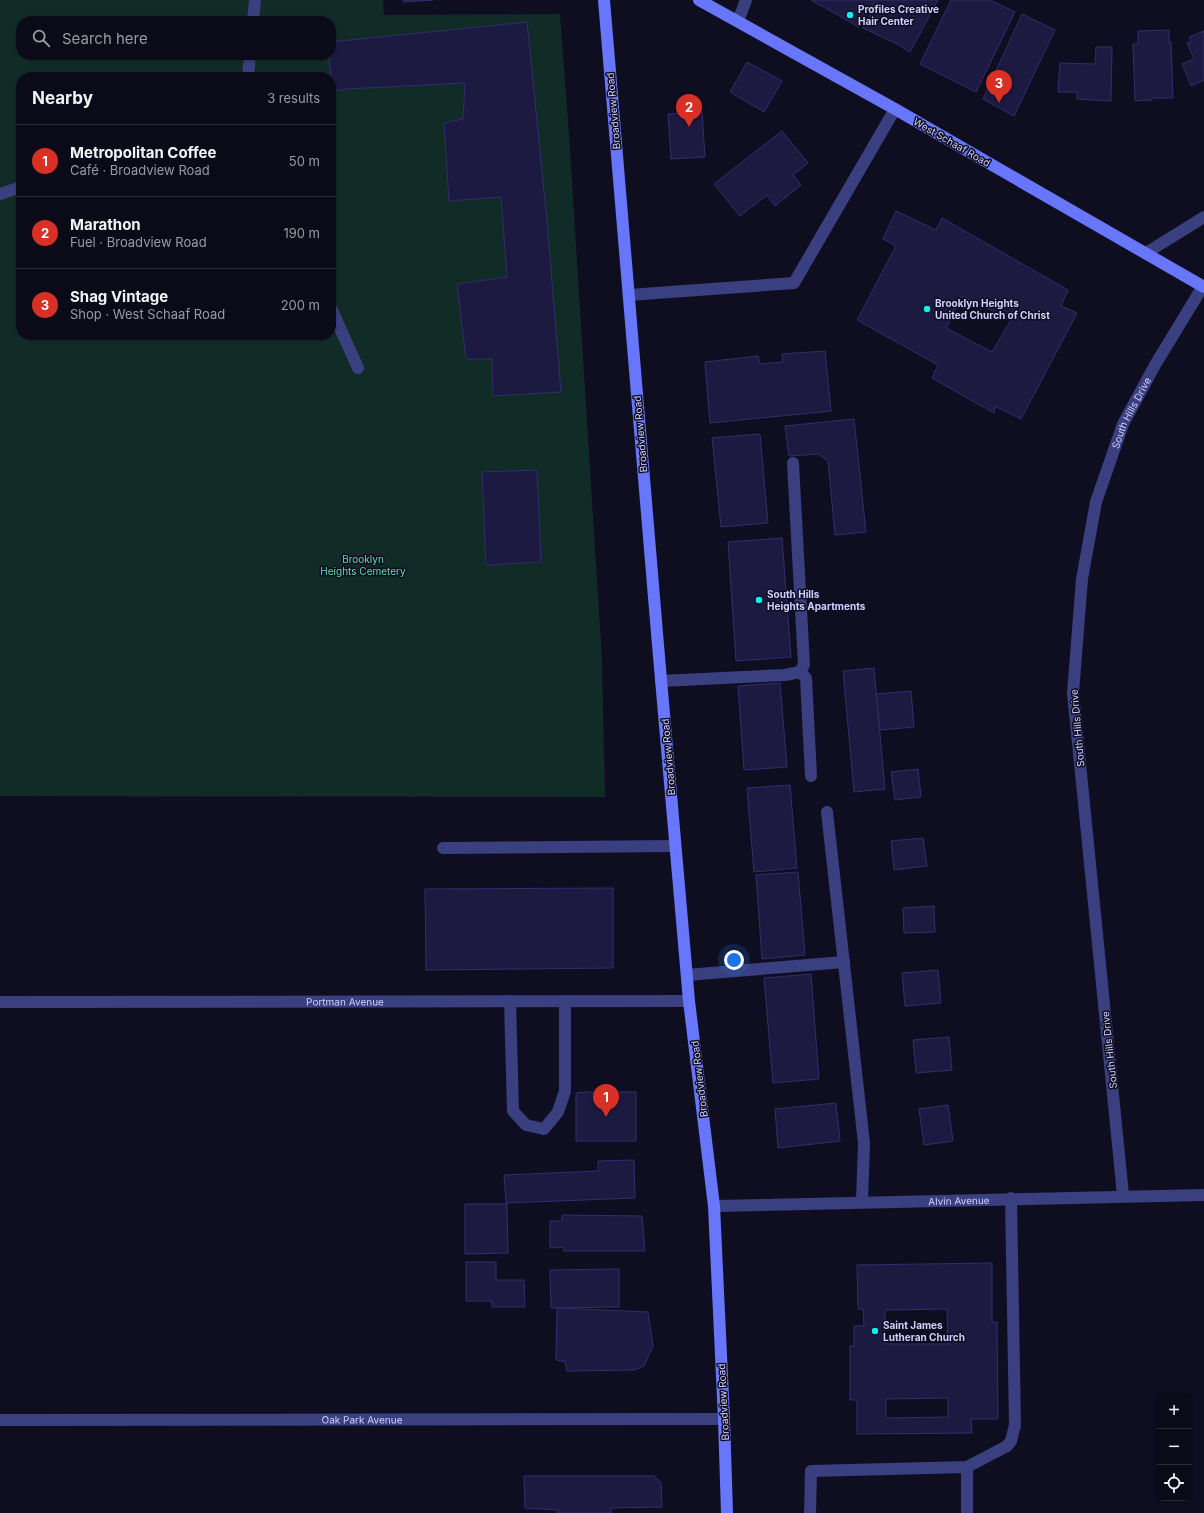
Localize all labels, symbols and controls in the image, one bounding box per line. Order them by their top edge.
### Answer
place label: Profiles Creative Hair Center [858,3,939,27]
marker: Profiles Creative Hair Center [845,10,855,20]
search box [16,16,336,60]
icon: search [30,27,52,49]
text: Search here [62,29,148,48]
pin: 3 [986,70,1012,103]
street label: Broadview Road [604,72,622,150]
text: Nearby [32,88,93,108]
text: 3 results [267,90,320,106]
pin: 2 [676,94,702,127]
street label: West Schaaf Road [912,115,992,169]
text: Metropolitan Coffee [70,143,216,162]
text: 1 [42,153,48,169]
text: 50 m [289,153,320,169]
text: Café · Broadview Road [70,162,210,178]
text: Marathon [70,215,141,234]
text: 2 [41,225,49,241]
text: 190 m [283,225,320,241]
text: Fuel · Broadview Road [70,234,207,250]
text: Shag Vintage [70,287,168,306]
text: 3 [41,297,49,313]
text: 200 m [281,297,320,313]
place label: Brooklyn Heights United Church of Christ [935,297,1050,321]
marker: Brooklyn Heights United Church of Christ [922,304,932,314]
text: Shop · West Schaaf Road [70,306,225,322]
street label: South Hills Drive [1109,375,1153,450]
street label: Broadview Road [631,395,649,473]
park label: Brooklyn Heights Cemetery [320,553,406,577]
place label: South Hills Heights Apartments [767,588,866,613]
marker: South Hills Heights Apartments [754,595,764,605]
street label: South Hills Drive [1068,688,1086,767]
street label: Broadview Road [659,718,677,796]
your location [724,950,744,970]
street label: Portman Avenue [306,995,384,1008]
street label: South Hills Drive [1099,1010,1119,1089]
street label: Broadview Road [688,1040,710,1118]
pin: 1 [593,1084,619,1117]
street label: Alvin Avenue [928,1194,990,1207]
place label: Saint James Lutheran Church [883,1319,965,1343]
marker: Saint James Lutheran Church [870,1326,880,1336]
street label: Broadview Road [715,1363,731,1441]
map controls [1156,1393,1192,1501]
button: + [1156,1393,1192,1429]
street label: Oak Park Avenue [321,1413,403,1426]
button: − [1156,1429,1192,1465]
button: locate [1156,1465,1192,1501]

